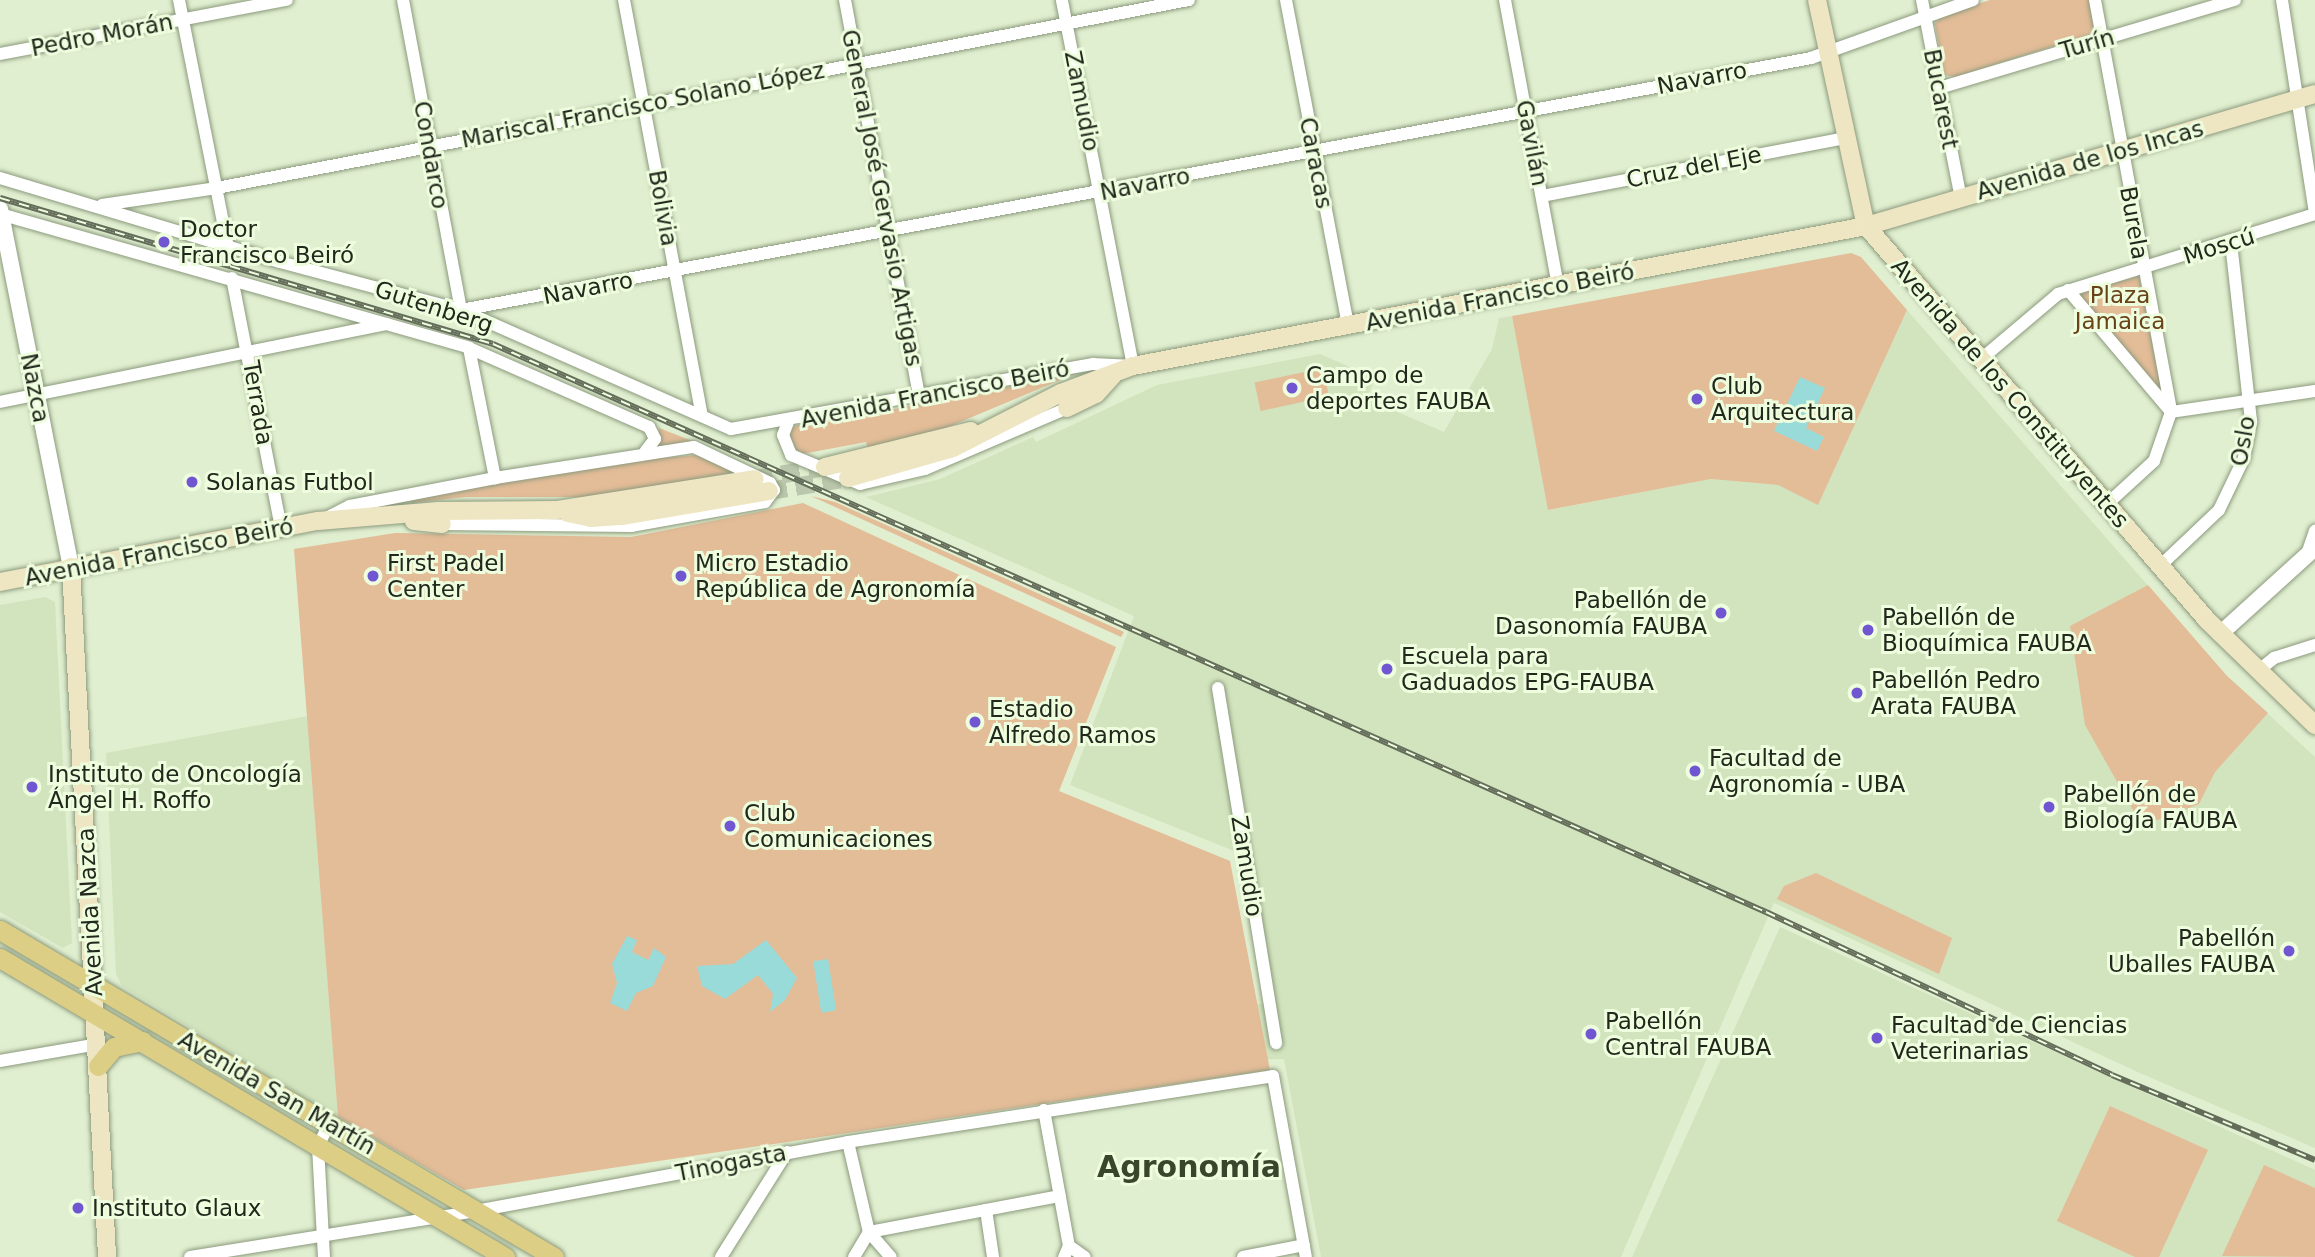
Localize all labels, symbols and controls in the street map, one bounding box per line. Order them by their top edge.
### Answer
street label: Pedro Morán [29,8,175,62]
street label: Turín [2056,23,2118,65]
street label: General José Gervasio Artigas [836,27,928,369]
street label: Bucarest [1918,47,1964,151]
street label: Zamudio [1059,48,1105,154]
street label: Mariscal Francisco Solano López [459,56,827,154]
street label: Navarro [1655,56,1749,100]
street label: Gavilán [1510,98,1554,188]
street label: Condarco [408,99,454,211]
street label: Avenida de los Incas [1973,114,2207,206]
street label: Caracas [1294,115,1338,211]
street label: Cruz del Eje [1624,140,1764,194]
street label: Navarro [1098,162,1192,206]
street label: Bolivia [643,168,683,248]
street label: Burela [2114,184,2154,262]
place label: Doctor Francisco Beiró [180,215,354,269]
street label: Moscú [2180,222,2258,270]
marker: Doctor Francisco Beiró [154,232,174,252]
street label: Avenida de los Constituyentes [1885,253,2135,533]
street label: Avenida Francisco Beiró [1363,257,1637,337]
street label: Navarro [541,266,635,310]
street label: Gutenberg [371,275,497,339]
park label: Plaza Jamaica [2075,281,2165,335]
street label: Nazca [15,351,55,425]
street label: Avenida Francisco Beiró [798,354,1072,434]
street label: Terrada [237,358,279,448]
place label: Campo de deportes FAUBA [1306,361,1491,415]
place label: Club Arquitectura [1711,372,1854,426]
marker: Campo de deportes FAUBA [1284,380,1300,396]
marker: Club Arquitectura [1689,391,1705,407]
street label: Oslo [2225,414,2261,468]
place label: Solanas Futbol [206,468,374,496]
marker: Solanas Futbol [184,474,200,490]
street label: Avenida Francisco Beiró [22,512,296,592]
place label: First Padel Center [387,549,505,603]
place label: Micro Estadio República de Agronomía [695,549,976,603]
marker: First Padel Center [365,568,381,584]
marker: Micro Estadio República de Agronomía [673,568,689,584]
place label: Pabellón de Dasonomía FAUBA [1495,586,1707,640]
place label: Pabellón de Bioquímica FAUBA [1882,603,2092,657]
marker: Pabellón de Dasonomía FAUBA [1713,605,1729,621]
marker: Pabellón de Bioquímica FAUBA [1860,622,1876,638]
place label: Escuela para Gaduados EPG-FAUBA [1401,642,1654,696]
marker: Escuela para Gaduados EPG-FAUBA [1379,661,1395,677]
place label: Pabellón Pedro Arata FAUBA [1871,666,2040,720]
marker: Pabellón Pedro Arata FAUBA [1849,685,1865,701]
place label: Estadio Alfredo Ramos [989,695,1156,749]
marker: Estadio Alfredo Ramos [967,714,983,730]
place label: Facultad de Agronomía - UBA [1709,744,1905,798]
place label: Instituto de Oncología Ángel H. Roffo [48,760,302,814]
marker: Facultad de Agronomía - UBA [1687,763,1703,779]
marker: Instituto de Oncología Ángel H. Roffo [22,777,42,797]
place label: Pabellón de Biología FAUBA [2063,780,2237,834]
place label: Club Comunicaciones [744,799,933,853]
marker: Pabellón de Biología FAUBA [2041,799,2057,815]
street label: Zamudio [1225,814,1269,918]
marker: Club Comunicaciones [722,818,738,834]
street label: Avenida Nazca [72,827,108,997]
place label: Pabellón Uballes FAUBA [2108,924,2275,978]
marker: Pabellón Uballes FAUBA [2281,943,2297,959]
place label: Pabellón Central FAUBA [1605,1007,1771,1061]
place label: Facultad de Ciencias Veterinarias [1891,1011,2127,1065]
street label: Avenida San Martín [174,1025,380,1161]
marker: Pabellón Central FAUBA [1583,1026,1599,1042]
marker: Facultad de Ciencias Veterinarias [1869,1030,1885,1046]
street label: Tinogasta [673,1139,789,1187]
district label: Agronomía [1097,1149,1281,1185]
place label: Instituto Glaux [92,1194,261,1222]
marker: Instituto Glaux [70,1200,86,1216]

